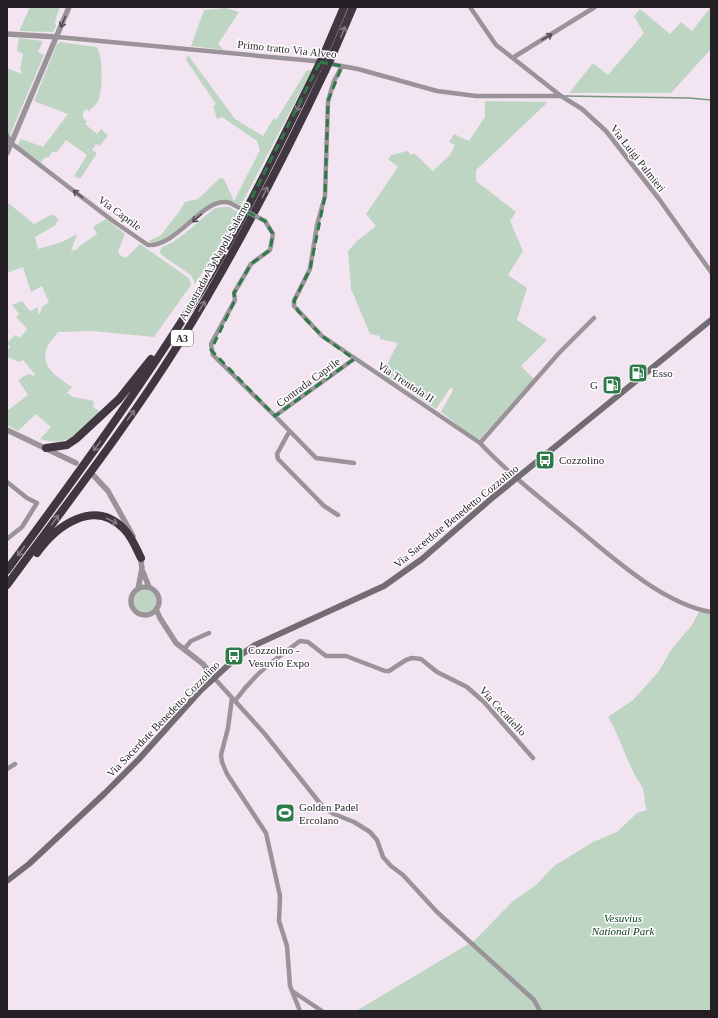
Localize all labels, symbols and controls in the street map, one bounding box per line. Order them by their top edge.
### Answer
one-way arrow [59,16,66,28]
one-way arrow [340,26,347,38]
one-way arrow [541,33,553,41]
street label: Primo tratto Via Alveo [237,38,338,60]
one-way arrow [294,99,302,111]
street label: Via Luigi Palmieri [608,122,668,194]
one-way arrow [262,186,269,198]
one-way arrow [73,189,84,198]
street label: Via Caprile [96,193,144,233]
street label: Autostrada A3 Napoli-Salerno [176,199,252,322]
one-way arrow [191,213,202,222]
one-way arrow [198,300,206,312]
road number: A3 [171,330,193,346]
street label: Contrada Caprile [274,355,342,409]
street label: Via Trentola II [376,359,437,405]
fuel station icon: Esso [627,362,649,384]
place label: Esso [652,367,673,379]
fuel station icon: G [601,374,623,396]
place label: G [590,379,598,391]
one-way arrow [127,409,135,420]
one-way arrow [93,440,101,451]
bus stop icon: Cozzolino [534,449,556,471]
place label: Cozzolino [559,454,605,466]
street label: Via Sacerdote Benedetto Cozzolino [391,462,521,570]
one-way arrow [51,514,59,525]
one-way arrow [106,518,118,525]
one-way arrow [17,545,25,556]
place label: Cozzolino - Vesuvio Expo [248,644,310,669]
bus stop icon: Cozzolino - Vesuvio Expo [223,645,245,667]
street label: Via Sacerdote Benedetto Cozzolino [104,658,222,780]
street label: Via Cecatiello [477,684,529,738]
place label: Golden Padel Ercolano [299,801,359,826]
sports icon: Golden Padel Ercolano [274,802,296,824]
park label: Vesuvius National Park [591,912,655,937]

